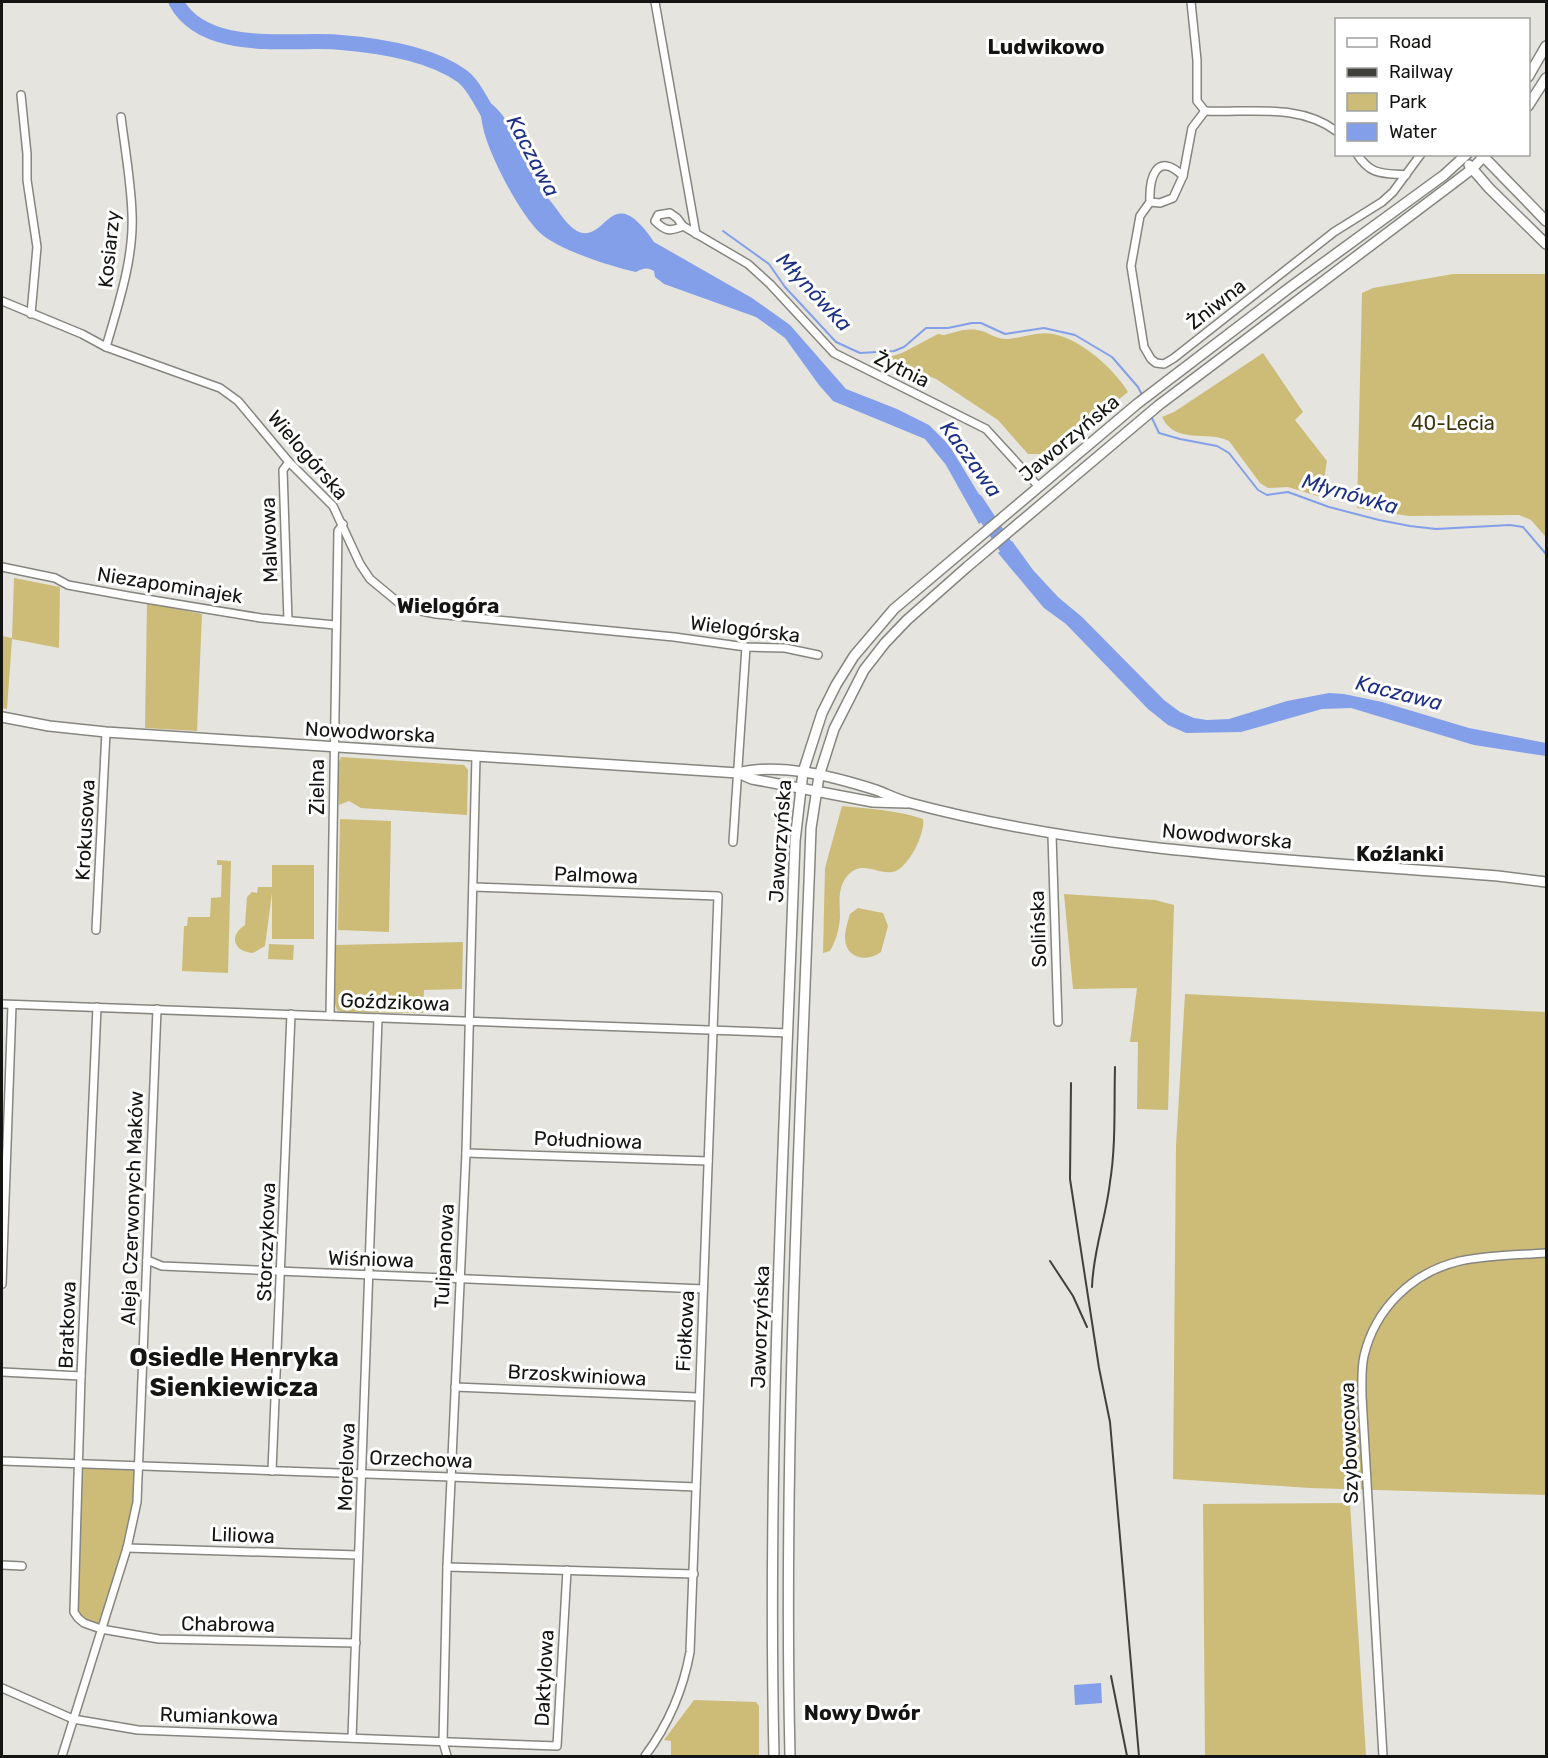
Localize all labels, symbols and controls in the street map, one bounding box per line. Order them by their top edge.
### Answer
legend [1335,18,1530,156]
text: Road [1389,31,1432,53]
district label: Ludwikowo [987,34,1105,59]
text: Railway [1389,61,1453,83]
text: Park [1389,91,1427,113]
water label: Kaczawa [502,111,565,201]
text: Water [1389,121,1437,143]
street label: Kosiarzy [93,209,125,289]
water label: Młynówka [772,247,857,336]
street label: Żniwna [1182,274,1250,334]
street label: Żytnia [871,345,933,393]
street label: Jaworzyńska [1014,389,1124,487]
street label: Wielogórska [263,405,353,505]
park label: 40-Lecia [1411,411,1495,435]
water label: Kaczawa [935,416,1007,502]
water label: Młynówka [1299,468,1401,519]
street label: Malwowa [256,497,282,583]
street label: Niezapominajek [95,562,245,608]
district label: Wielogóra [397,593,499,618]
street label: Wielogórska [689,610,801,648]
water label: Kaczawa [1353,670,1445,715]
street label: Nowodworska [304,717,436,747]
street label: Zielna [305,759,329,815]
street label: Krokusowa [70,779,100,881]
street label: Jaworzyńska [764,779,796,903]
street label: Nowodworska [1161,818,1293,854]
district label: Koźlanki [1356,841,1444,866]
street label: Palmowa [553,862,639,888]
street label: Solińska [1025,890,1051,968]
street label: Goździkowa [340,988,450,1016]
street label: Aleja Czerwonych Maków [116,1090,148,1326]
street label: Południowa [533,1126,643,1154]
street label: Storczykowa [252,1182,280,1302]
street label: Tulipanowa [429,1203,459,1309]
street label: Wiśniowa [328,1246,414,1272]
street label: Jaworzyńska [746,1265,774,1389]
street label: Bratkowa [53,1281,81,1369]
street label: Fiołkowa [671,1290,699,1372]
district label: Osiedle Henryka Sienkiewicza [129,1342,339,1403]
street label: Brzoskwiniowa [507,1359,647,1391]
street label: Szybowcowa [1335,1382,1363,1504]
street label: Morelowa [332,1422,360,1512]
street label: Orzechowa [369,1445,473,1473]
street label: Liliowa [211,1522,275,1548]
street label: Chabrowa [181,1611,275,1637]
street label: Daktylowa [529,1629,559,1727]
district label: Nowy Dwór [804,1700,921,1725]
street label: Rumiankowa [159,1702,279,1730]

